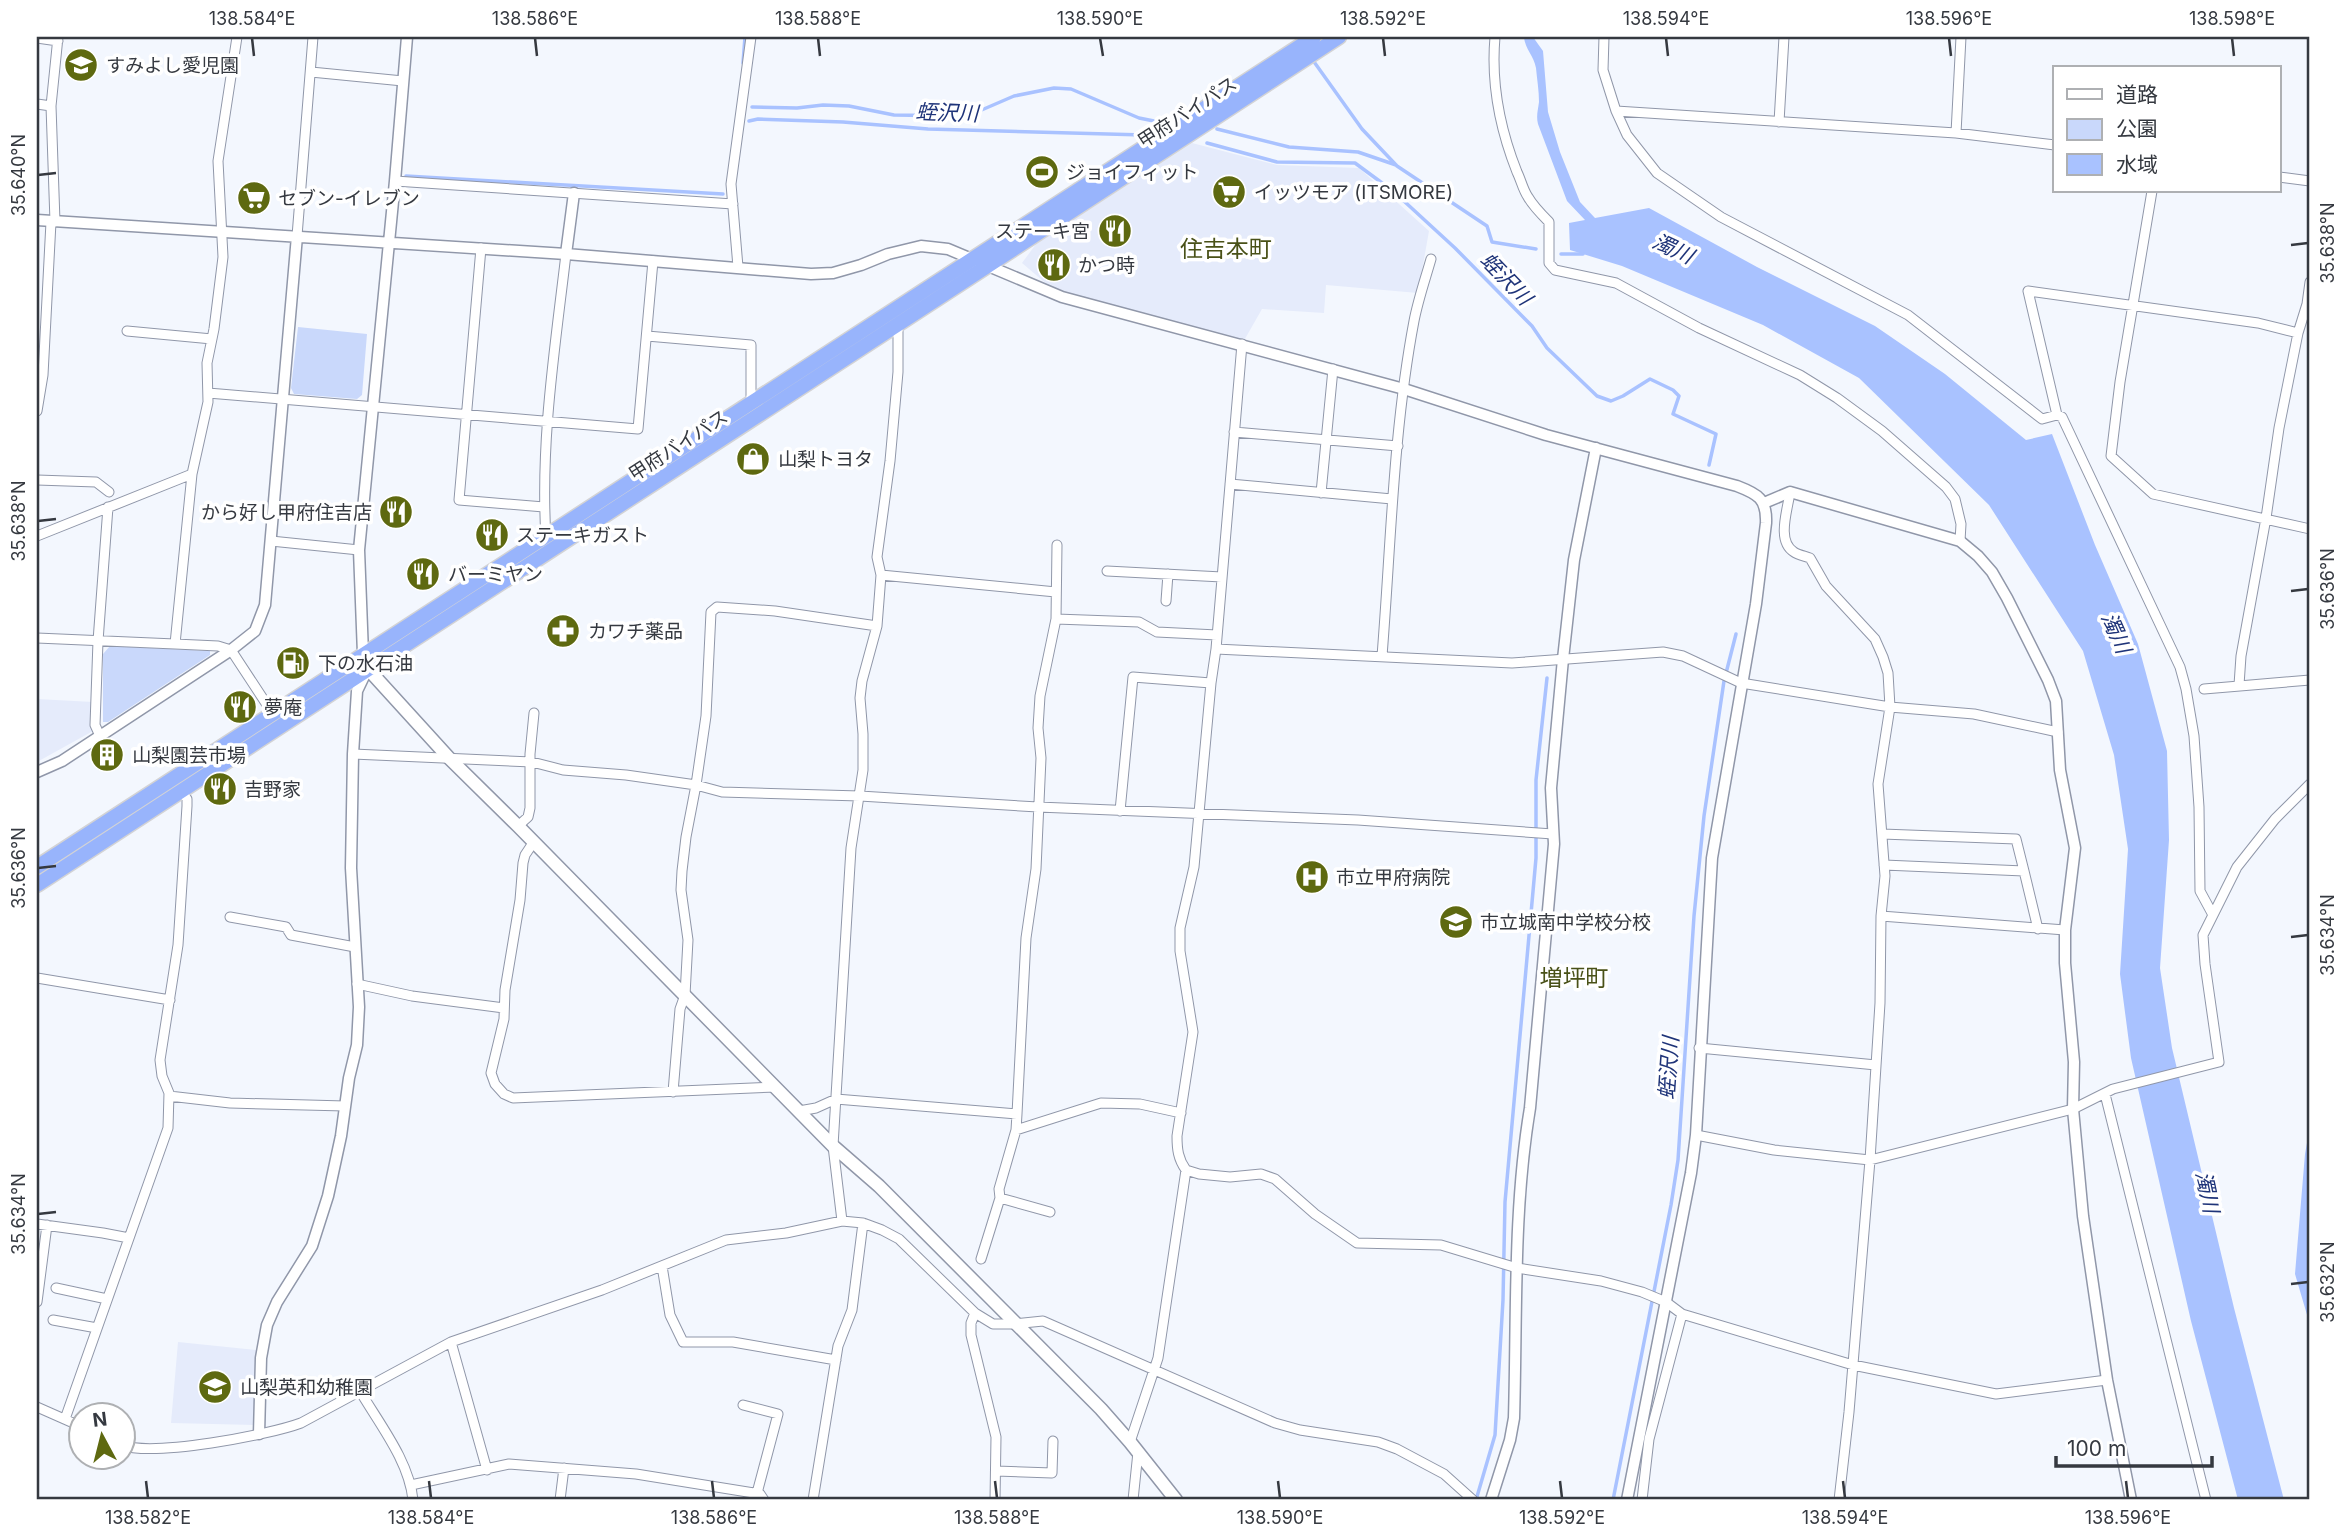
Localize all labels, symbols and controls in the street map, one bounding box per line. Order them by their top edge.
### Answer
text: 138.584°E [209,8,295,29]
text: 138.586°E [492,8,578,29]
text: 138.588°E [775,8,861,29]
text: 138.590°E [1057,8,1143,29]
text: 138.592°E [1340,8,1426,29]
text: 138.594°E [1623,8,1709,29]
text: 138.596°E [1906,8,1992,29]
text: 138.598°E [2189,8,2275,29]
school or university icon: すみよし愛児園 [62,46,100,84]
place label: すみよし愛児園 [106,54,239,77]
legend [2053,66,2280,192]
street label: 甲府バイパス [1133,72,1241,153]
text: 道路 [2116,82,2158,107]
water label: 蛭沢川 [915,99,981,126]
text: 公園 [2116,116,2158,141]
text: 35.640°N [8,134,29,216]
text: 水域 [2116,152,2158,177]
sports icon: ジョイフィット [1023,153,1061,191]
place label: ジョイフィット [1066,161,1199,184]
supermarket icon: イッツモア (ITSMORE) [1210,173,1248,211]
supermarket icon: セブン-イレブン [235,179,273,217]
place label: イッツモア (ITSMORE) [1254,181,1453,204]
place label: セブン-イレブン [278,187,420,210]
text: 35.638°N [2317,202,2338,284]
restaurant icon: ステーキ宮 [1096,212,1134,250]
place label: ステーキ宮 [995,220,1090,243]
water label: 濁川 [1649,228,1699,270]
district label: 住吉本町 [1180,235,1272,263]
restaurant icon: かつ時 [1035,246,1073,284]
water label: 蛭沢川 [1475,247,1539,311]
place label: かつ時 [1078,254,1135,277]
street label: 甲府バイパス [624,405,732,486]
shop icon: 山梨トヨタ [734,440,772,478]
place label: 山梨トヨタ [778,448,873,471]
text: 35.638°N [8,480,29,562]
restaurant icon: から好し甲府住吉店 [377,493,415,531]
place label: から好し甲府住吉店 [201,501,372,524]
restaurant icon: ステーキガスト [473,516,511,554]
place label: ステーキガスト [516,524,649,547]
text: 35.636°N [2317,548,2338,630]
restaurant icon: バーミヤン [404,555,442,593]
place label: バーミヤン [448,563,543,586]
water label: 濁川 [2096,609,2137,659]
pharmacy icon: カワチ薬品 [544,612,582,650]
place label: カワチ薬品 [588,620,683,643]
fuel station icon: 下の水石油 [274,644,312,682]
place label: 下の水石油 [318,652,413,675]
restaurant icon: 夢庵 [221,688,259,726]
place label: 夢庵 [264,696,302,719]
building icon: 山梨園芸市場 [88,736,126,774]
place label: 山梨園芸市場 [132,744,246,767]
restaurant icon: 吉野家 [201,770,239,808]
place label: 吉野家 [244,778,301,801]
text: 35.636°N [8,827,29,909]
hospital icon: 市立甲府病院 [1293,858,1331,896]
place label: 市立甲府病院 [1336,866,1450,889]
text: 35.634°N [2317,894,2338,976]
school or university icon: 市立城南中学校分校 [1437,903,1475,941]
place label: 市立城南中学校分校 [1480,911,1651,934]
district label: 増坪町 [1540,964,1609,992]
water label: 蛭沢川 [1654,1034,1683,1100]
water label: 濁川 [2191,1169,2224,1217]
text: 35.634°N [8,1173,29,1255]
text: 35.632°N [2317,1241,2338,1323]
school or university icon: 山梨英和幼稚園 [196,1368,234,1406]
place label: 山梨英和幼稚園 [240,1376,373,1399]
north arrow [66,1400,136,1470]
text: N [91,1407,109,1432]
scale bar [2056,1425,2212,1469]
text: 100 m [2067,1436,2126,1461]
text: 138.582°E [105,1507,191,1528]
text: 138.584°E [388,1507,474,1528]
text: 138.586°E [671,1507,757,1528]
text: 138.588°E [954,1507,1040,1528]
text: 138.590°E [1237,1507,1323,1528]
text: 138.592°E [1519,1507,1605,1528]
text: 138.594°E [1802,1507,1888,1528]
text: 138.596°E [2085,1507,2171,1528]

